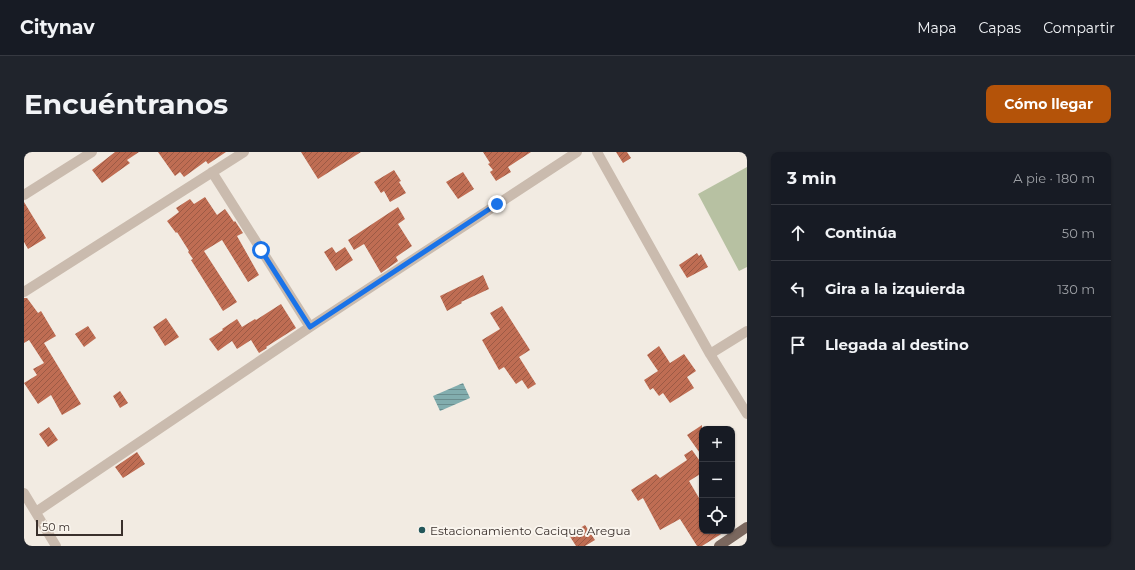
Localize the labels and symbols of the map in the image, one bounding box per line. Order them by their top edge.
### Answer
route end [488,195,506,213]
route start [252,241,270,259]
scale bar [36,518,123,537]
place label: Estacionamiento Cacique Aregua [430,523,631,538]
marker: Estacionamiento Cacique Aregua [417,525,427,535]

